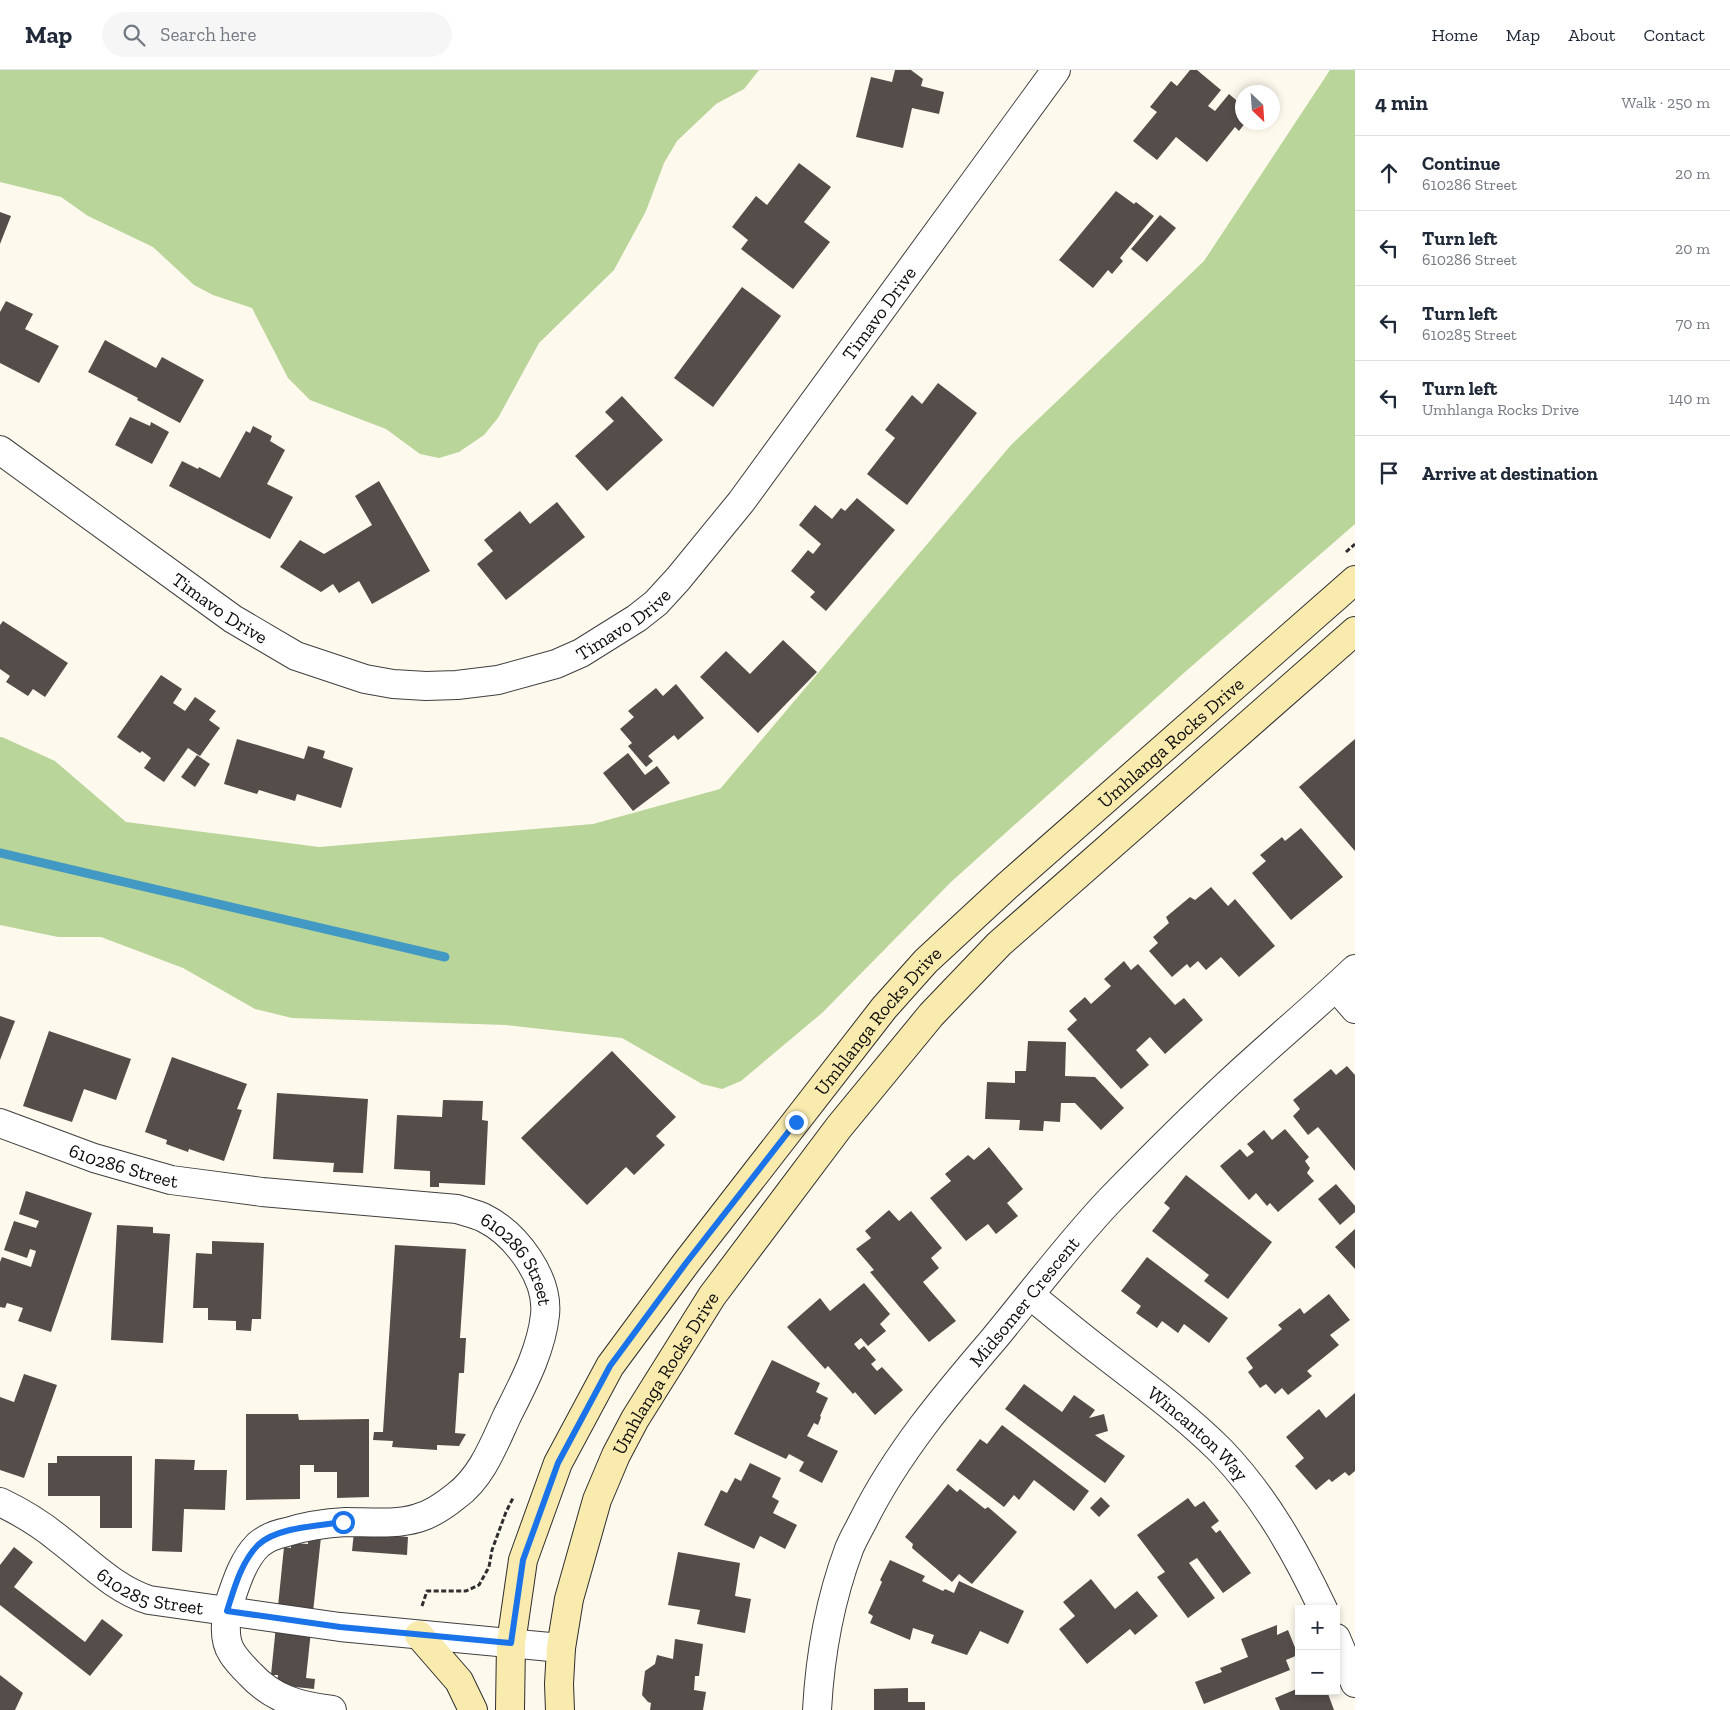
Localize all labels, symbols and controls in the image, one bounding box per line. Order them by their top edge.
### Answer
search box [102,12,452,57]
text: Map [25,20,72,49]
icon: search [120,21,148,49]
text: Search here [160,23,257,46]
text: Home [1431,24,1478,46]
text: Map [1506,24,1540,46]
text: About [1568,24,1615,46]
text: Contact [1643,24,1705,46]
north arrow [1235,85,1280,130]
text: 4 min [1375,90,1428,115]
text: Walk · 250 m [1622,93,1710,112]
text: Continue [1422,152,1500,175]
icon: ahead [1375,159,1403,187]
text: 20 m [1675,164,1710,183]
text: 610286 Street [1422,175,1517,194]
text: Turn left [1422,227,1497,250]
icon: left [1375,234,1403,262]
text: 20 m [1675,239,1710,258]
text: 610286 Street [1422,250,1517,269]
street label: Timavo Drive [837,262,921,365]
text: Turn left [1422,302,1497,325]
icon: left [1375,309,1403,337]
text: 70 m [1676,314,1710,333]
text: 610285 Street [1422,325,1517,344]
text: Turn left [1422,377,1497,400]
icon: left [1375,384,1403,412]
text: 140 m [1669,389,1710,408]
text: Umhlanga Rocks Drive [1422,400,1579,419]
icon: arrive [1375,459,1403,487]
text: Arrive at destination [1422,462,1598,485]
street label: Timavo Drive [168,568,272,649]
street label: Timavo Drive [572,584,676,665]
street label: Umhlanga Rocks Drive [1093,672,1249,813]
street label: Umhlanga Rocks Drive [810,942,946,1100]
route end [785,1111,808,1134]
street label: 610286 Street [66,1139,179,1193]
street label: 610286 Street [477,1207,556,1307]
street label: Midsomer Crescent [964,1232,1084,1371]
street label: Umhlanga Rocks Drive [607,1288,724,1459]
street label: Wincanton Way [1143,1381,1253,1486]
route start [332,1511,355,1534]
street label: 610285 Street [92,1563,205,1620]
map controls [1295,1605,1340,1695]
button: + [1295,1605,1340,1650]
button: − [1295,1650,1340,1695]

